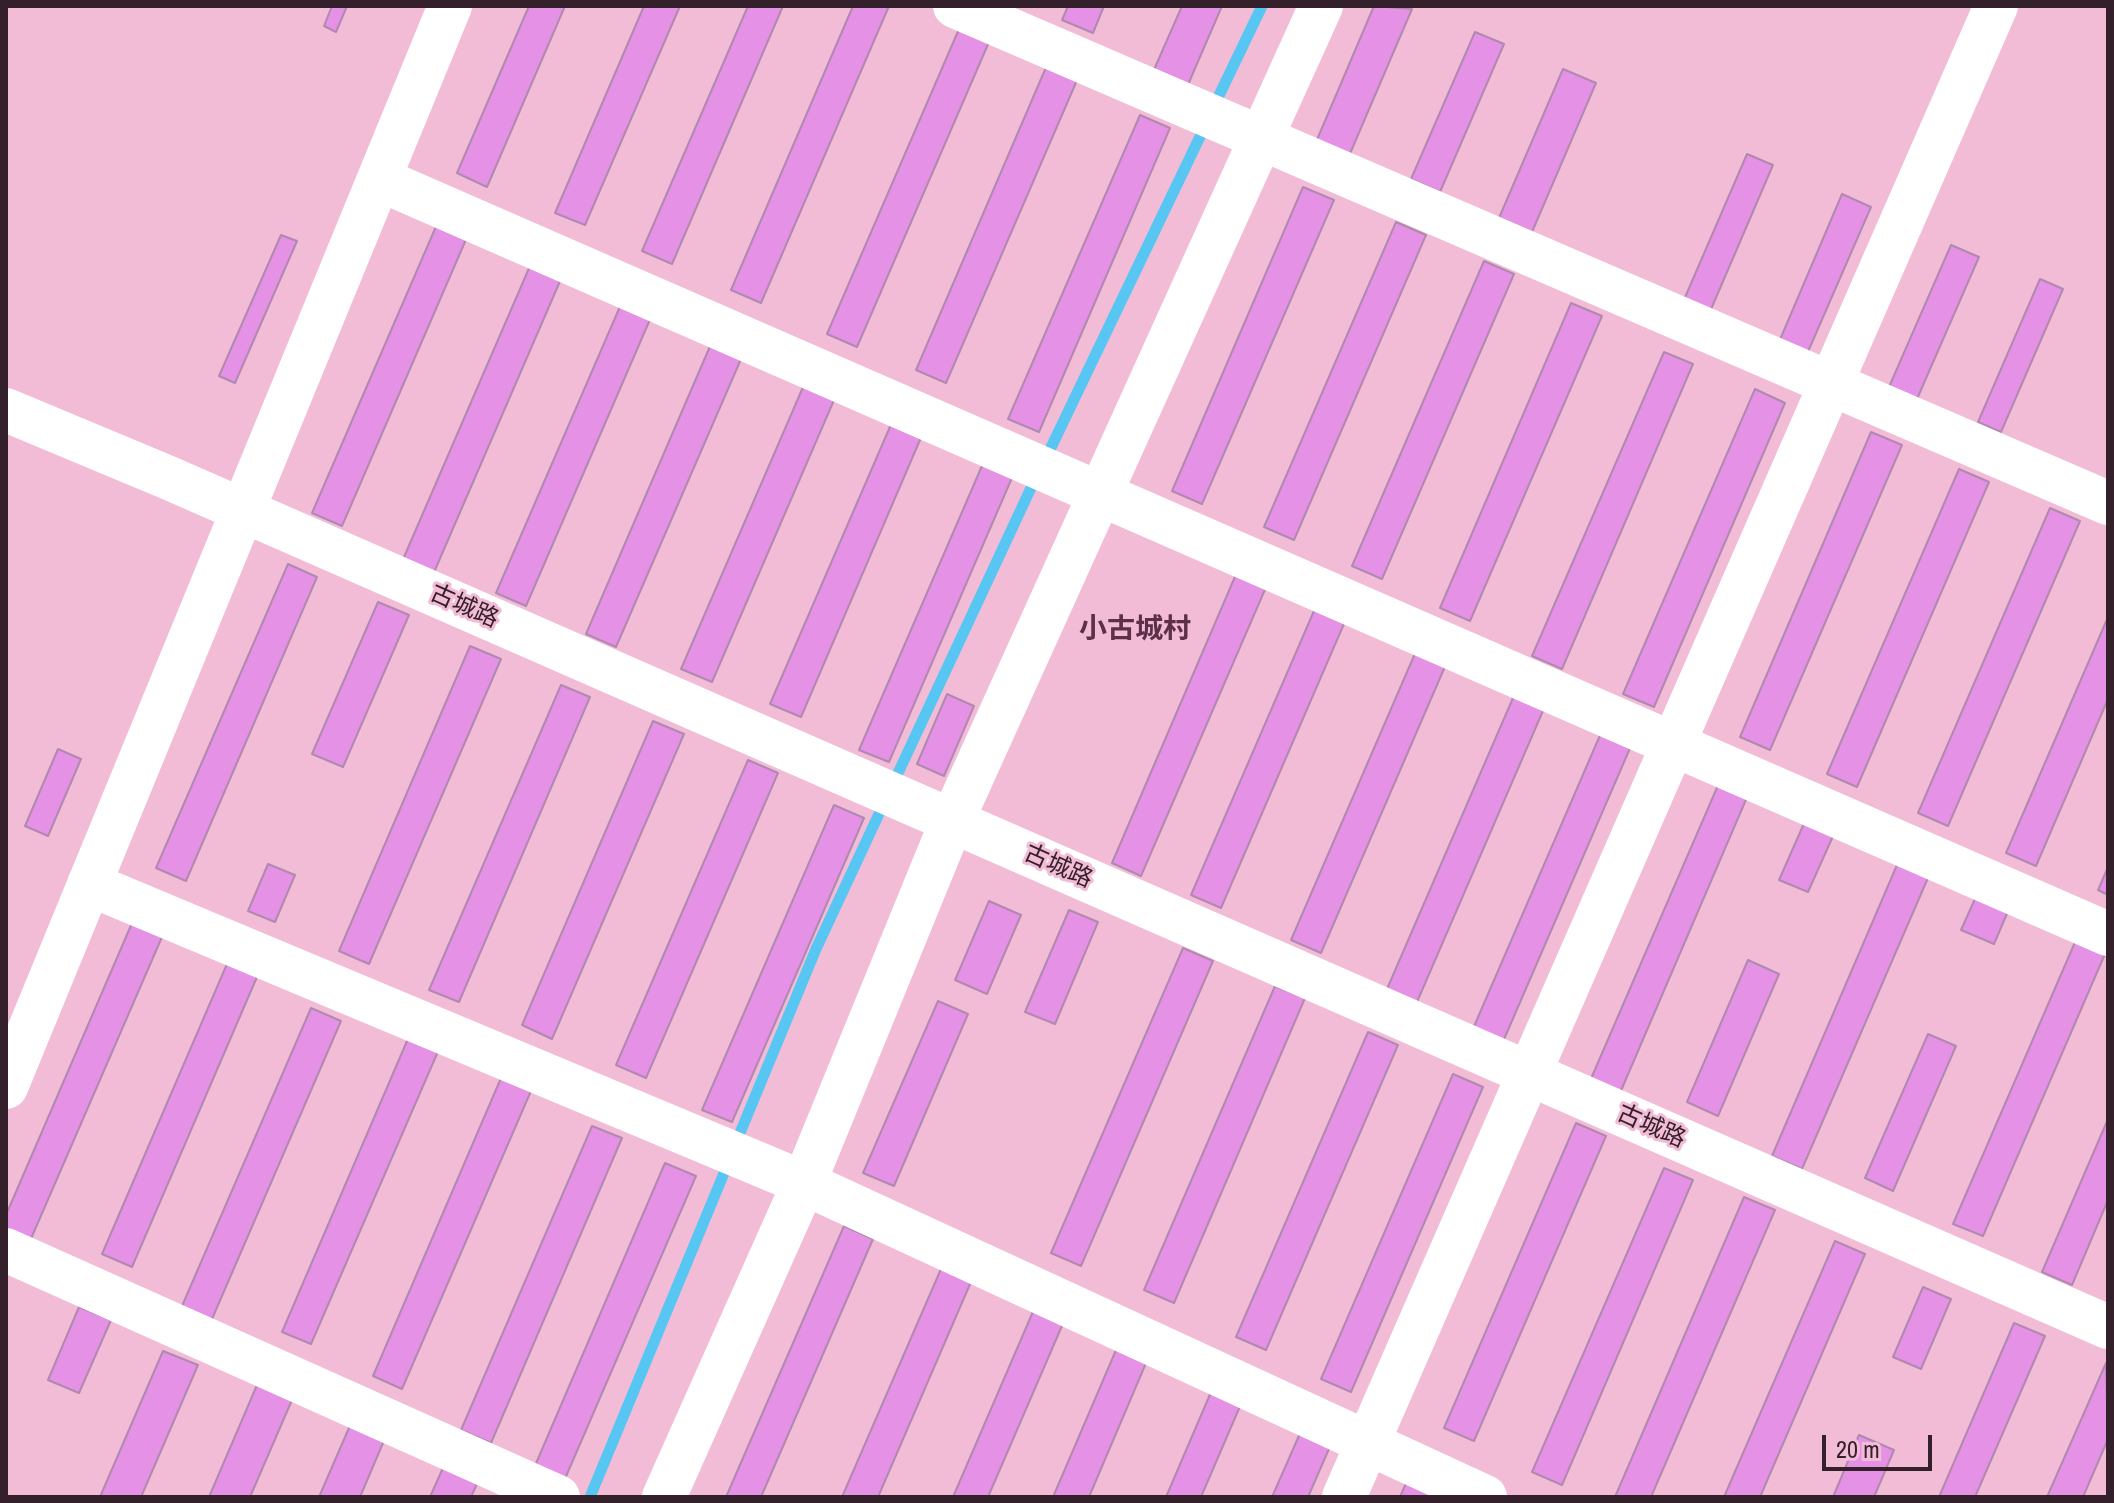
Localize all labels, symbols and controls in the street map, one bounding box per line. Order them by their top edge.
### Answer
street label: 古城路 [425,579,503,635]
district label: 小古城村 [1079,613,1191,647]
street label: 古城路 [1019,839,1097,895]
street label: 古城路 [1612,1099,1690,1155]
scale bar [1826,1419,1936,1469]
text: 20 m [1836,1433,1880,1465]

